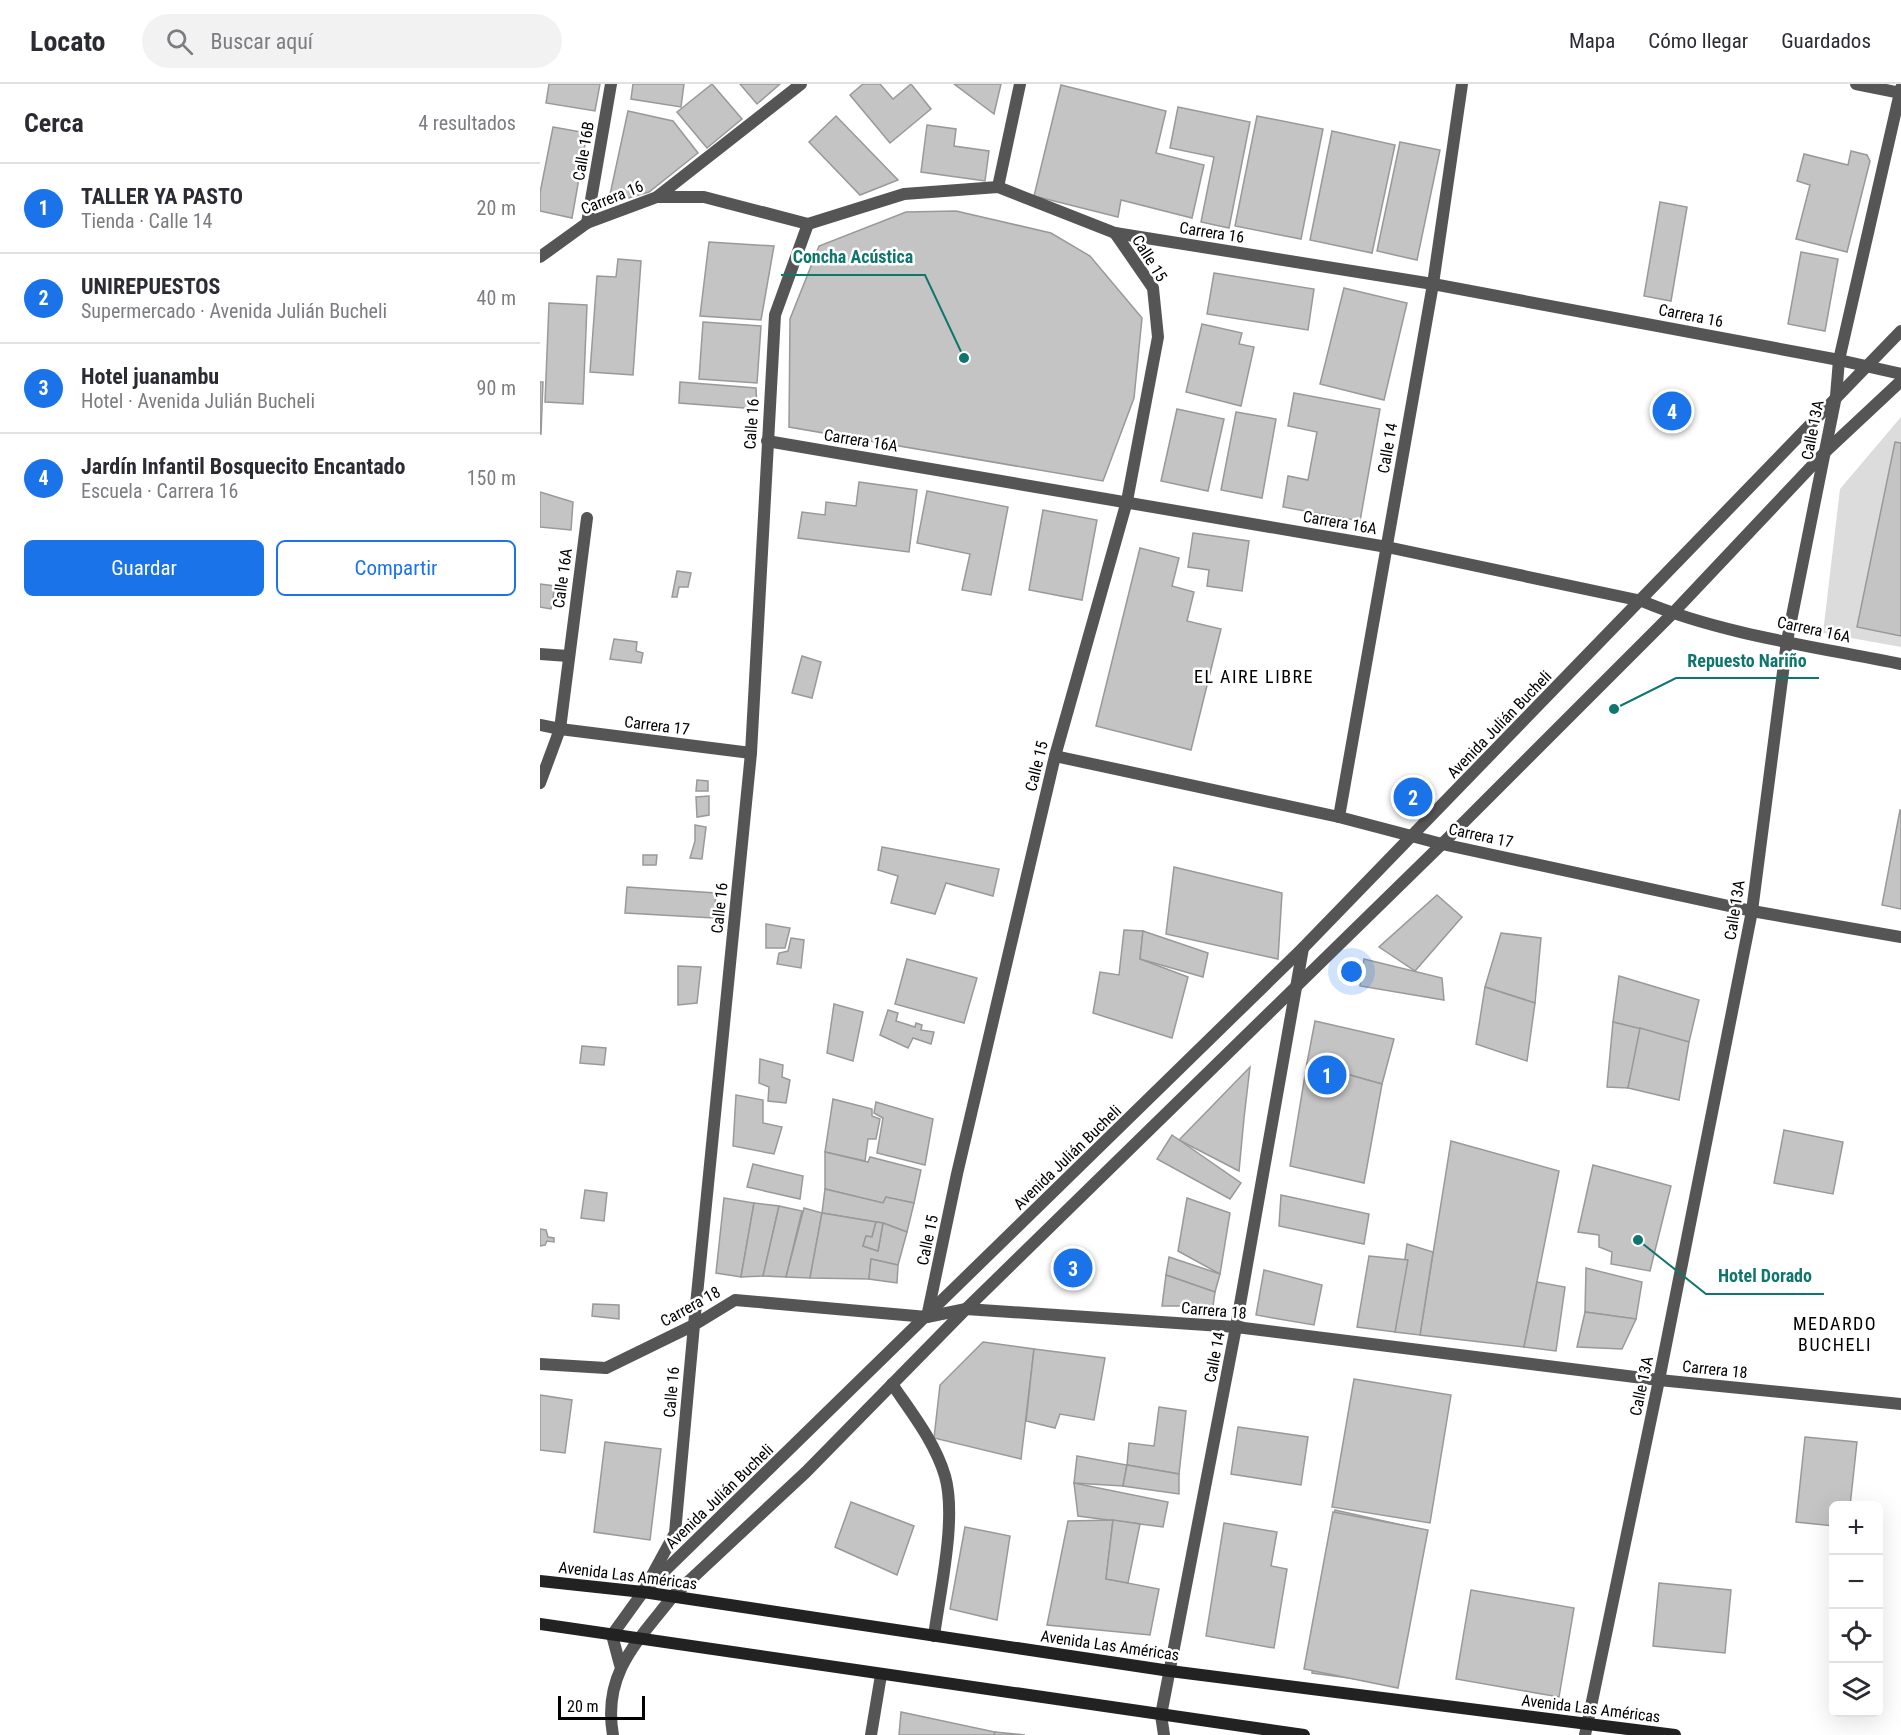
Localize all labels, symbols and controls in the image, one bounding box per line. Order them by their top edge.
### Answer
search box [142,14,562,68]
text: Locato [30,25,106,58]
icon: search [163,25,196,58]
text: Buscar aquí [211,29,313,54]
text: Mapa [1569,29,1615,53]
text: Cómo llegar [1648,29,1748,53]
text: Guardados [1781,29,1871,53]
text: Cerca [24,108,84,138]
text: 4 resultados [418,111,516,135]
street label: Calle 16B [569,120,598,182]
street label: Carrera 16 [578,176,646,219]
text: TALLER YA PASTO [81,184,243,209]
text: 1 [38,196,49,220]
text: 20 m [477,196,516,220]
text: Tienda · Calle 14 [81,209,212,233]
street label: Carrera 16 [1178,218,1246,247]
street label: Calle 15 [1128,232,1171,285]
callout: Concha Acústica [781,239,925,275]
text: Concha Acústica [793,246,913,267]
text: UNIREPUESTOS [81,274,220,299]
text: 2 [38,286,49,310]
text: 40 m [477,286,516,310]
text: Supermercado · Avenida Julián Bucheli [81,299,387,323]
street label: Carrera 16 [1657,300,1725,331]
text: Hotel juanambu [81,364,219,389]
text: 3 [38,376,49,400]
text: 90 m [477,376,516,400]
pin: 4 [1652,388,1692,434]
text: Hotel · Avenida Julián Bucheli [81,389,315,413]
street label: Calle 16 [740,398,763,450]
street label: Calle 13A [1797,399,1828,461]
street label: Calle 14 [1374,421,1401,475]
street label: Carrera 16A [823,425,899,456]
text: Jardín Infantil Bosquecito Encantado [81,454,405,479]
text: 4 [38,466,49,490]
text: 150 m [467,466,516,490]
text: Escuela · Carrera 16 [81,479,238,503]
street label: Carrera 16A [1301,507,1378,538]
button: Guardar [24,540,264,596]
button: Compartir [276,540,516,596]
street label: Calle 16A [549,547,576,609]
street label: Carrera 16A [1775,612,1852,647]
callout: Repuesto Nariño [1676,642,1819,678]
text: Repuesto Nariño [1687,650,1807,671]
district label: EL AIRE LIBRE [1194,666,1314,687]
street label: Avenida Julián Bucheli [1443,667,1556,782]
street label: Carrera 17 [623,712,691,739]
street label: Calle 15 [1021,739,1052,793]
pin: 2 [1394,774,1432,820]
street label: Carrera 17 [1447,819,1515,852]
street label: Calle 13A [1720,879,1749,941]
street label: Calle 16 [707,882,732,934]
your location [1337,957,1366,986]
pin: 1 [1308,1052,1346,1098]
street label: Avenida Julián Bucheli [1010,1101,1125,1214]
street label: Calle 15 [913,1213,942,1267]
pin: 3 [1054,1246,1092,1290]
callout: Hotel Dorado [1706,1258,1824,1294]
text: Hotel Dorado [1718,1265,1812,1286]
street label: Carrera 18 [657,1282,724,1331]
street label: Carrera 18 [1180,1298,1247,1323]
district label: MEDARDO BUCHELI [1793,1313,1877,1355]
street label: Calle 14 [1200,1330,1229,1384]
street label: Calle 13A [1626,1355,1657,1418]
street label: Carrera 18 [1681,1357,1749,1382]
street label: Calle 16 [660,1366,683,1418]
street label: Avenida Julián Bucheli [662,1440,777,1553]
map controls [1829,1501,1883,1717]
button: + [1829,1501,1883,1555]
button: − [1829,1555,1883,1609]
street label: Avenida Las Américas [557,1558,698,1593]
button: locate [1829,1609,1883,1663]
street label: Avenida Las Américas [1039,1626,1180,1665]
button: layers [1829,1663,1883,1717]
street label: Avenida Las Américas [1520,1691,1661,1726]
scale bar [558,1693,645,1720]
text: 20 m [567,1697,599,1716]

